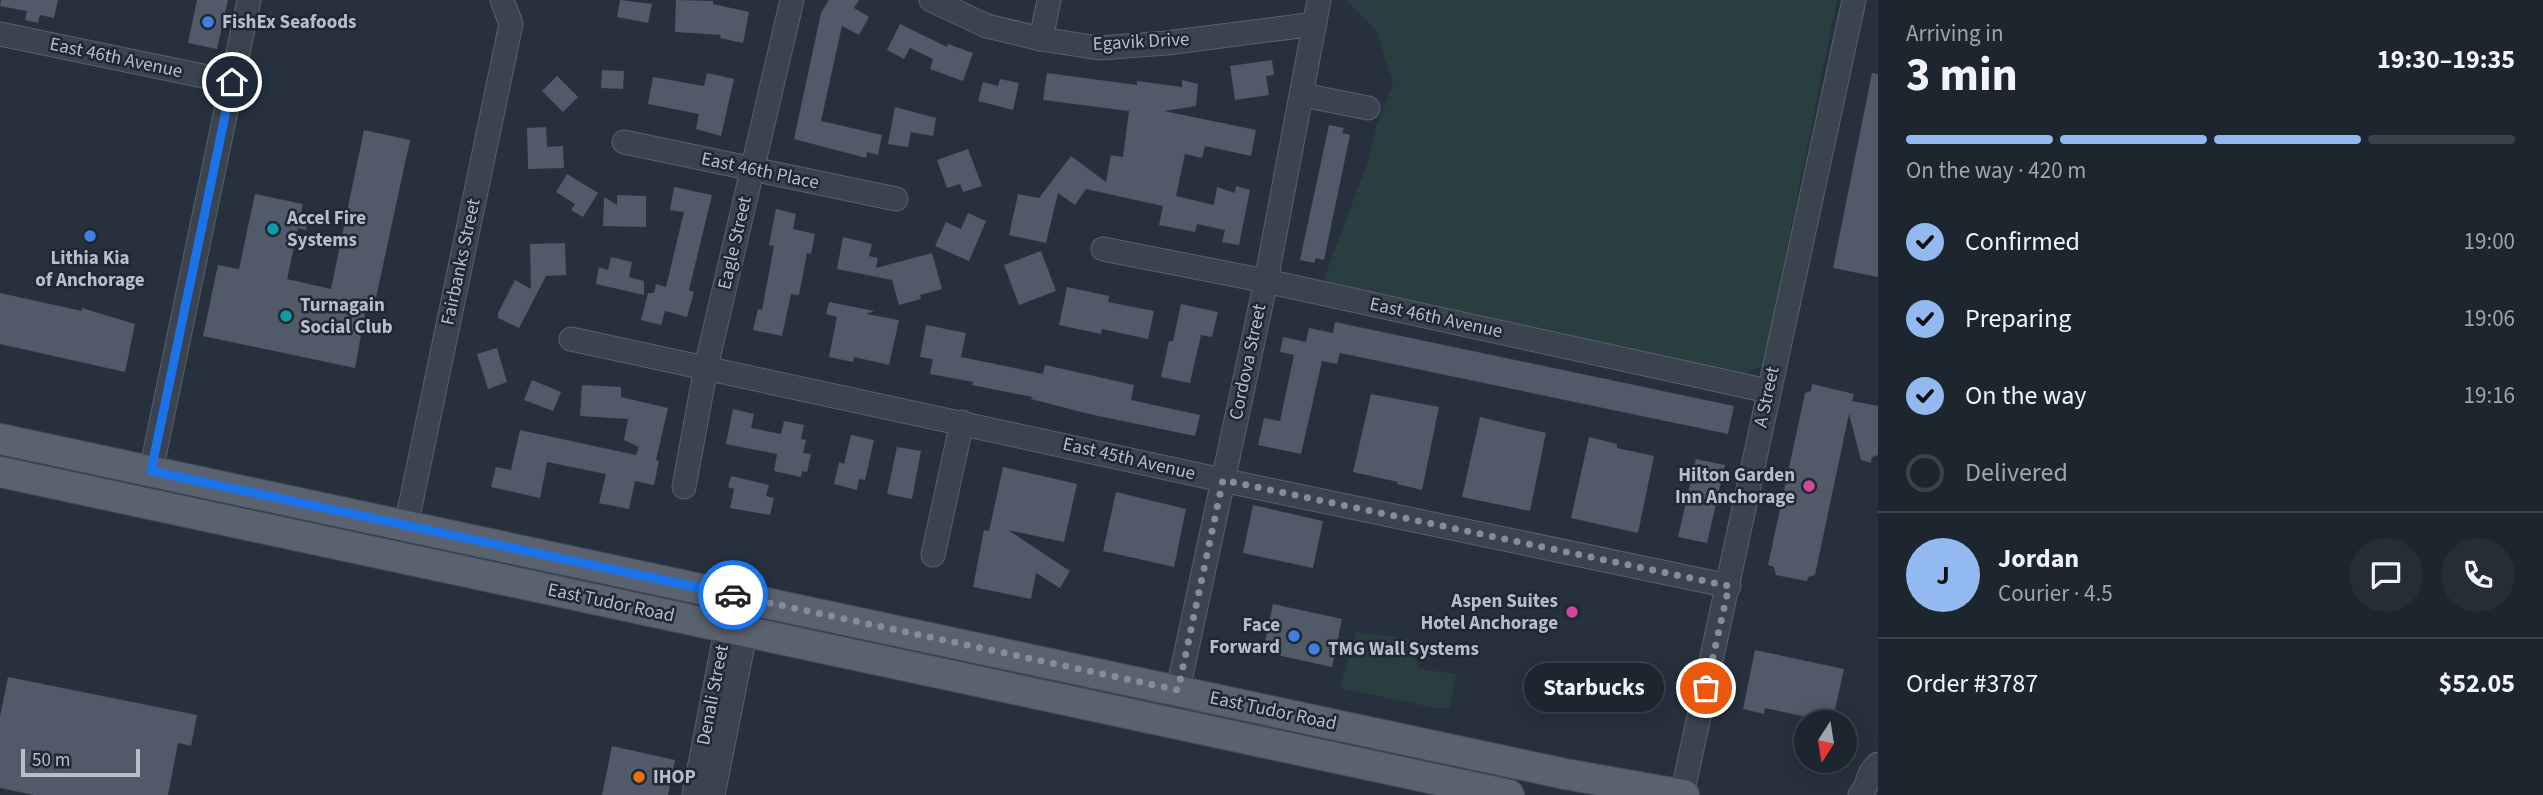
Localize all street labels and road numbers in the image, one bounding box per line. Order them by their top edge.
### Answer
street label: Egavik Drive [1092,26,1190,58]
street label: East 46th Avenue [47,31,185,85]
street label: East 46th Place [699,145,821,197]
street label: Eagle Street [711,193,759,292]
street label: Fairbanks Street [434,196,488,328]
street label: East 46th Avenue [1367,291,1505,345]
street label: Cordova Street [1223,301,1274,422]
street label: A Street [1747,363,1787,430]
street label: East 45th Avenue [1060,431,1198,487]
street label: East Tudor Road [545,576,677,630]
street label: Denali Street [690,642,736,748]
street label: East Tudor Road [1207,684,1339,738]

